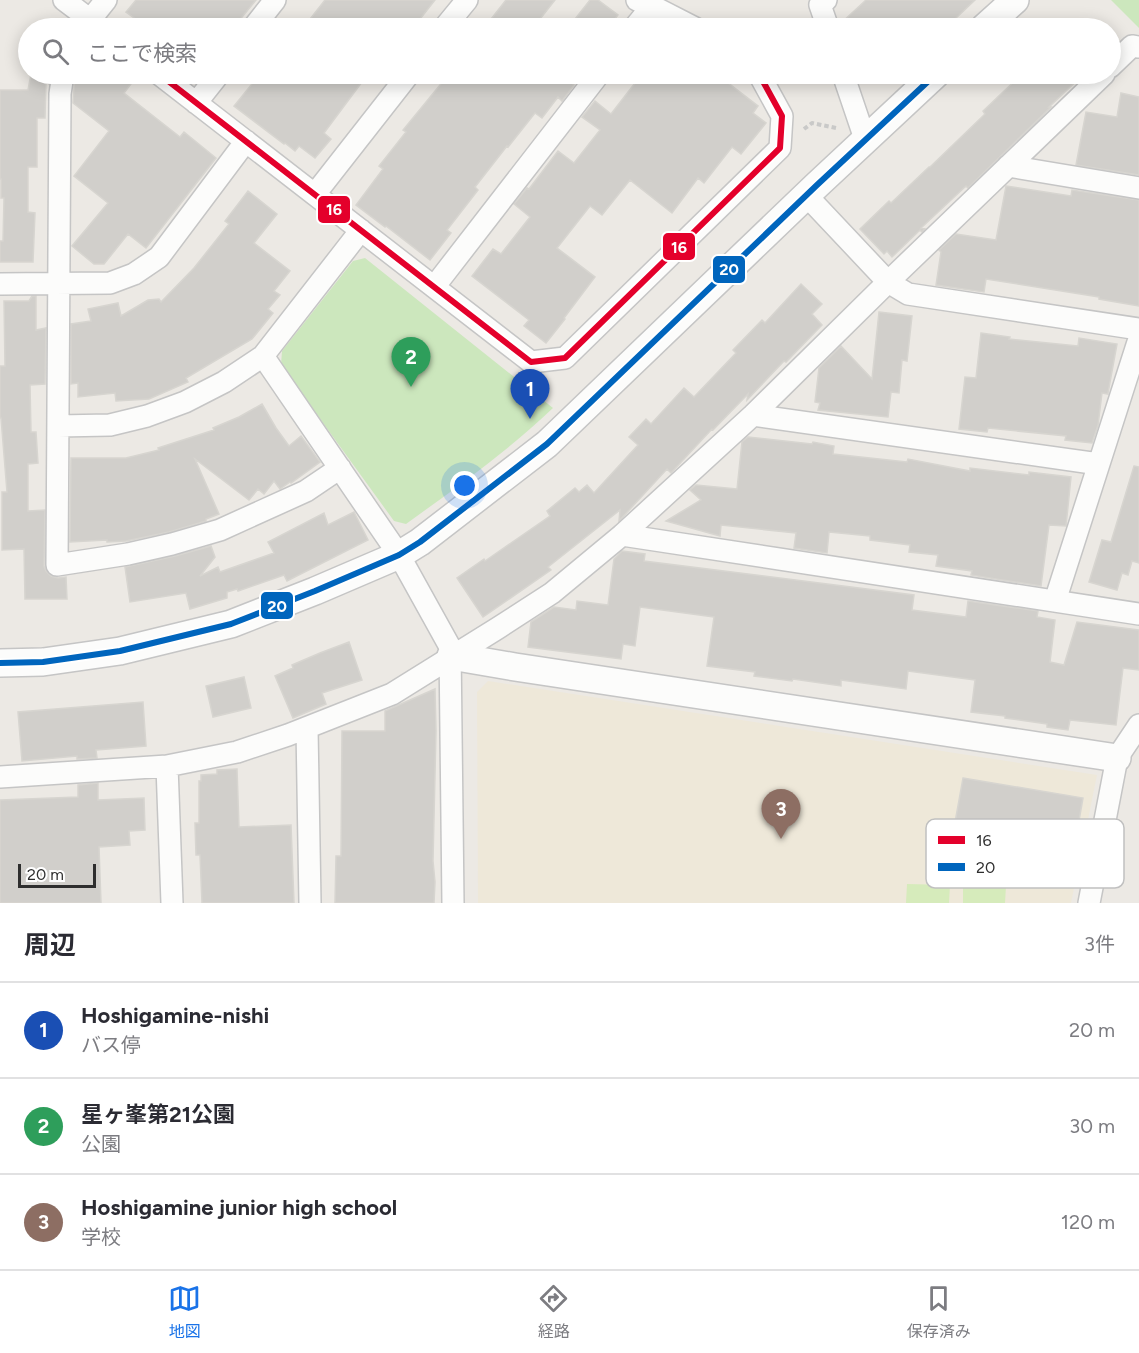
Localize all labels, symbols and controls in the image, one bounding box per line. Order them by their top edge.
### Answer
search box [18,18,1121,84]
icon: search [39,35,72,68]
text: ここで検索 [87,40,197,67]
line badge: 16 [317,195,351,224]
text: 16 [326,200,342,219]
line badge: 16 [662,232,696,261]
text: 16 [671,238,687,257]
line badge: 20 [712,255,746,284]
text: 20 [719,260,739,279]
pin: 2 [392,338,430,387]
pin: 1 [510,370,550,419]
your location [450,471,479,500]
line badge: 20 [260,591,294,620]
text: 20 [267,597,287,616]
pin: 3 [762,790,800,839]
legend [926,819,1124,888]
text: 16 [976,831,992,850]
text: 20 [976,858,995,877]
scale bar [18,861,96,888]
text: 20 m [27,865,64,884]
text: 周辺 [24,929,76,961]
text: 3件 [1084,932,1115,956]
text: Hoshigamine-nishi [81,1002,269,1029]
text: 1 [39,1018,48,1042]
text: 20 m [1069,1018,1115,1042]
text: バス停 [81,1033,141,1057]
text: 星ヶ峯第21公園 [81,1101,235,1128]
text: 2 [38,1114,49,1138]
text: 30 m [1069,1114,1115,1138]
text: 公園 [81,1132,121,1156]
text: Hoshigamine junior high school [81,1194,397,1221]
text: 3 [38,1210,49,1234]
text: 120 m [1061,1210,1115,1234]
text: 学校 [81,1225,121,1249]
tab: 地図 [168,1282,201,1342]
tab: 経路 [537,1282,570,1342]
tab: 保存済み [907,1282,971,1342]

